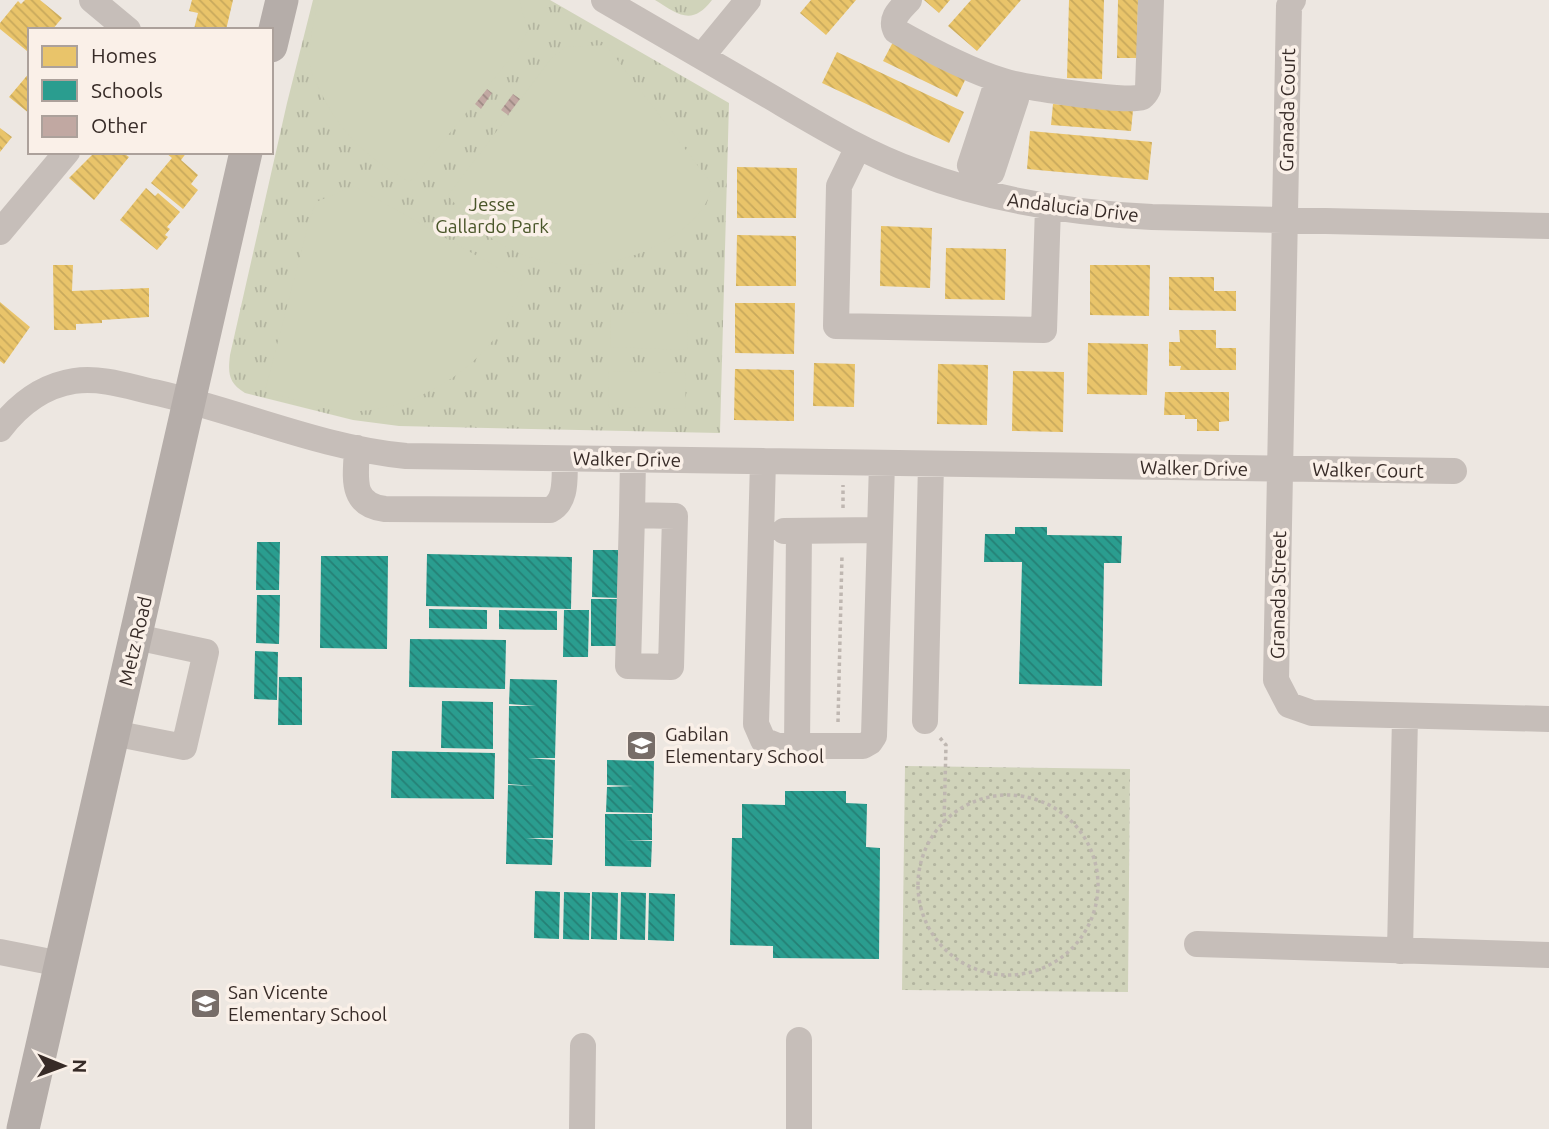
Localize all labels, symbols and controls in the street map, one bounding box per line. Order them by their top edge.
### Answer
legend [28,28,273,154]
text: Homes [91,43,157,67]
street label: Granada Court [1275,47,1299,172]
text: Schools [91,78,163,102]
text: Other [91,113,147,137]
street label: Andalucia Drive [1006,188,1140,226]
park label: Jesse Gallardo Park [435,193,549,237]
street label: Walker Drive [573,447,681,471]
street label: Walker Drive [1140,456,1248,480]
street label: Walker Court [1312,458,1424,482]
street label: Granada Street [1266,530,1290,659]
street label: Metz Road [114,594,156,688]
place label: Gabilan Elementary School [665,723,824,767]
school or university icon: Gabilan Elementary School [625,728,659,762]
place label: San Vicente Elementary School [228,981,387,1025]
school or university icon: San Vicente Elementary School [188,986,222,1020]
north arrow [28,1031,98,1101]
text: N [69,1059,91,1074]

